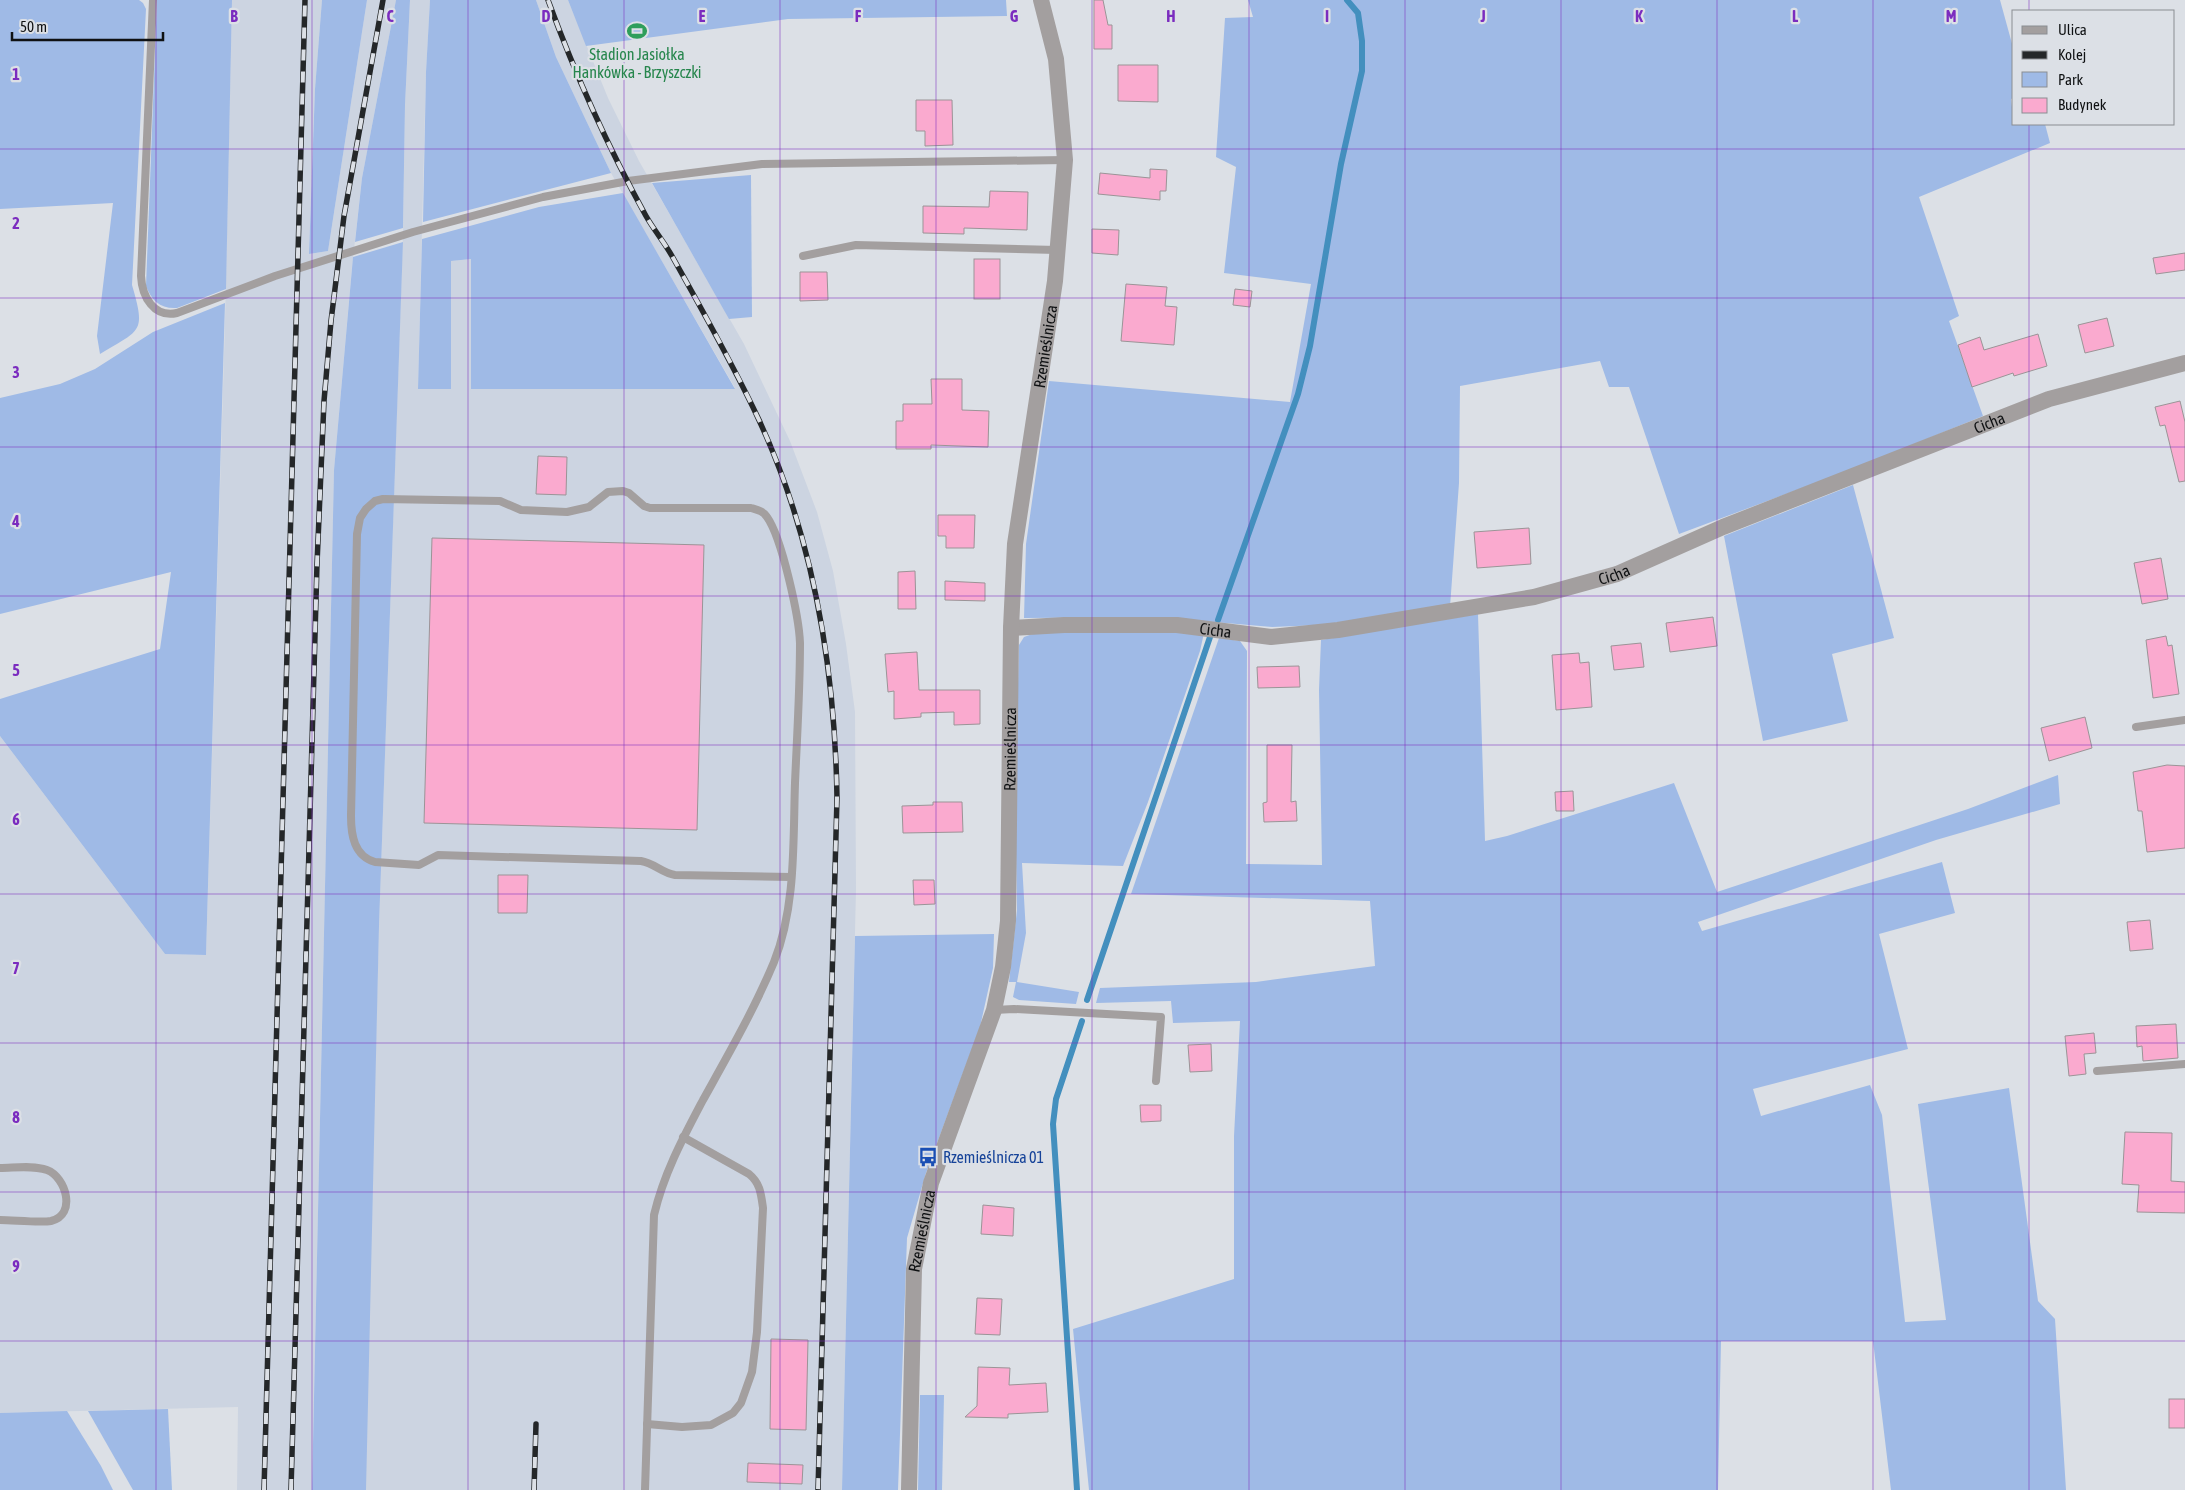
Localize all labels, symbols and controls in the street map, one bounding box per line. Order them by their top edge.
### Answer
text: B [230,7,238,25]
text: C [386,7,394,25]
text: D [542,7,551,25]
text: E [699,7,706,25]
text: F [855,7,862,25]
text: G [1010,7,1019,25]
text: H [1166,7,1176,25]
text: I [1325,7,1329,25]
text: J [1479,7,1486,25]
text: K [1635,7,1643,25]
text: L [1792,7,1799,25]
text: M [1946,7,1956,25]
scale bar [12,10,164,42]
legend [2012,10,2175,125]
text: 50 m [20,18,47,35]
sports icon: Stadion Jasiołka Hankówka - Brzyszczki [626,20,648,42]
text: Ulica [2058,21,2087,38]
place label: Stadion Jasiołka Hankówka - Brzyszczki [573,45,701,82]
text: Kolej [2058,46,2086,63]
text: 1 [12,65,20,83]
text: Park [2058,71,2083,88]
text: Budynek [2058,96,2107,113]
text: 2 [12,214,20,232]
street label: Rzemieślnicza [1030,304,1060,389]
text: 3 [12,363,20,381]
street label: Cicha [1971,408,2007,437]
text: 4 [11,512,20,530]
street label: Cicha [1596,561,1632,588]
street label: Cicha [1199,619,1233,641]
text: 5 [12,661,20,679]
street label: Rzemieślnicza [1000,707,1019,791]
text: 6 [12,810,20,828]
text: 7 [12,959,20,977]
text: 8 [12,1108,20,1126]
bus stop icon: Rzemieślnicza 01 [917,1146,939,1168]
place label: Rzemieślnicza 01 [943,1148,1044,1166]
street label: Rzemieślnicza [905,1188,939,1274]
text: 9 [12,1257,20,1275]

